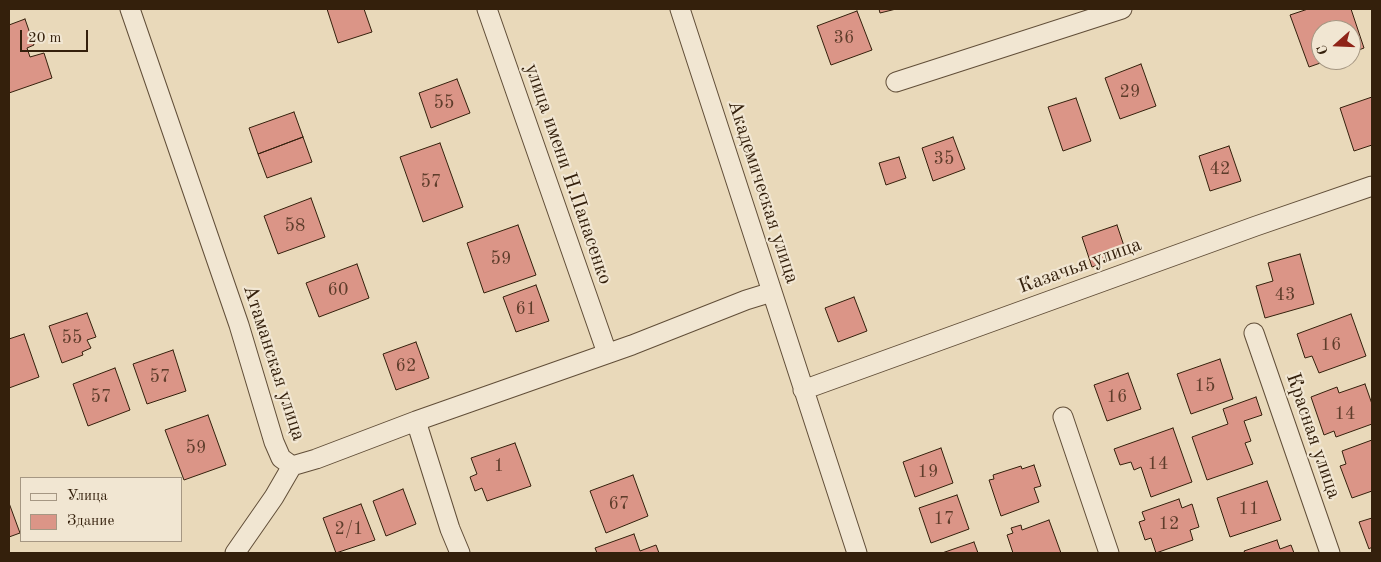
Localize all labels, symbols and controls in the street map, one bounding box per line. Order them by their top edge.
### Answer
scale bar [22,20,90,52]
north arrow [1311,20,1361,70]
house number: 36 [834,27,854,49]
text: 20 m [28,31,62,46]
text: С [1315,43,1331,57]
street label: улица имени Н.Панасенко [519,60,617,288]
house number: 29 [1120,81,1140,103]
house number: 55 [434,92,454,114]
street label: Академическая улица [722,97,804,287]
house number: 35 [934,148,954,170]
house number: 42 [1210,158,1230,180]
house number: 57 [421,171,441,193]
house number: 58 [285,215,305,237]
street label: Казачья улица [1015,233,1145,299]
house number: 59 [491,248,511,270]
house number: 60 [328,279,348,301]
street label: Атаманская улица [237,282,311,444]
house number: 43 [1275,284,1295,306]
house number: 61 [516,298,536,320]
house number: 55 [62,327,82,349]
house number: 16 [1321,334,1341,356]
house number: 62 [396,355,416,377]
house number: 57 [150,366,170,388]
street label: Красная улица [1280,370,1346,502]
house number: 15 [1195,375,1215,397]
house number: 57 [91,386,111,408]
house number: 16 [1107,386,1127,408]
house number: 14 [1335,403,1355,425]
house number: 59 [186,437,206,459]
house number: 14 [1148,453,1168,475]
house number: 1 [494,455,504,477]
house number: 19 [918,461,938,483]
legend [20,477,182,542]
text: Улица [67,489,108,504]
house number: 67 [609,493,629,515]
house number: 11 [1239,498,1259,520]
house number: 17 [934,508,954,530]
house number: 12 [1159,513,1179,535]
text: Здание [67,514,114,529]
house number: 2/1 [335,518,363,540]

